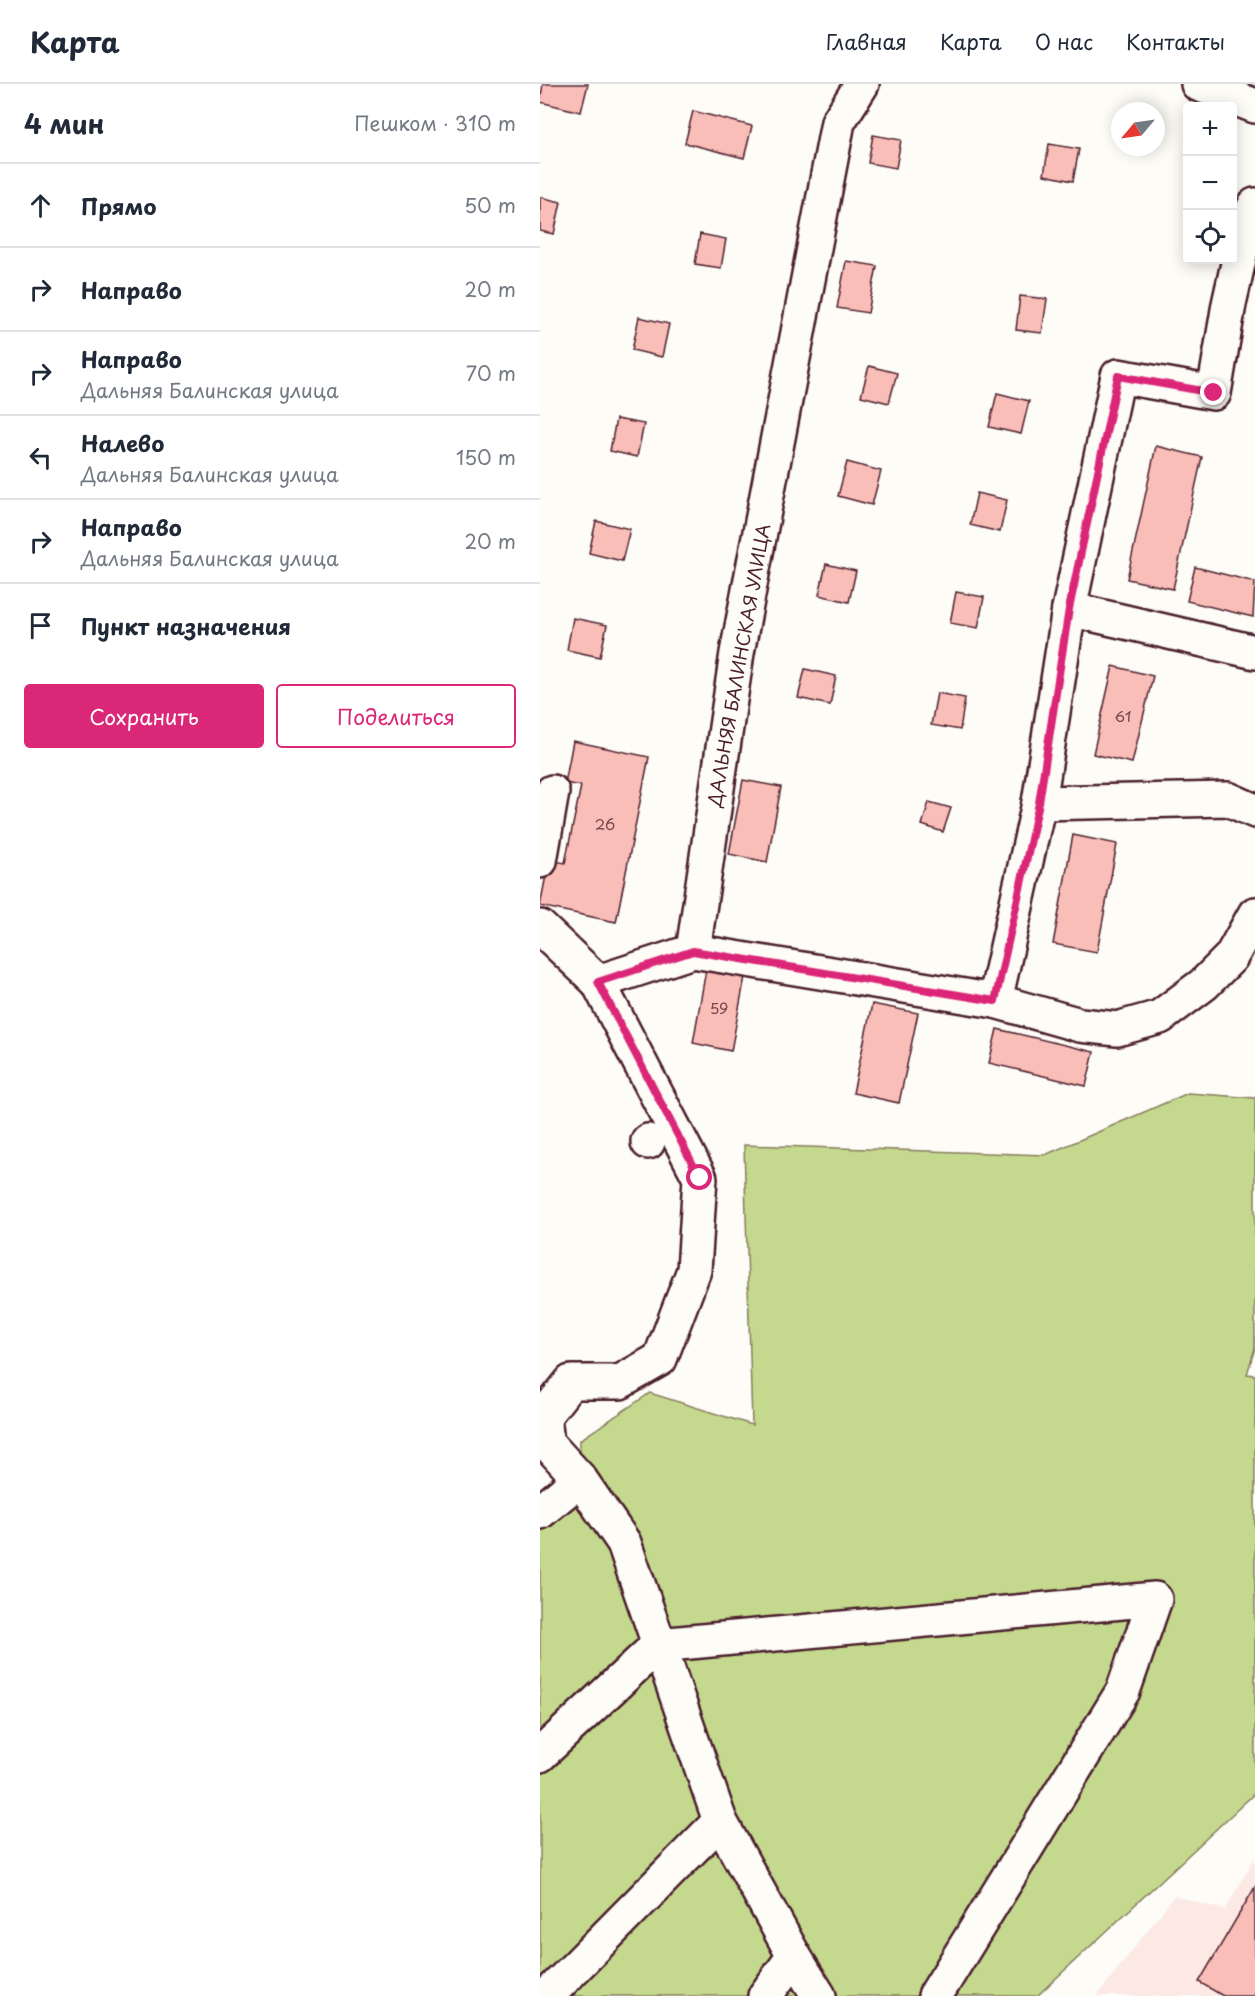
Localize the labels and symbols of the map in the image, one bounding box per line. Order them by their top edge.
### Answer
north arrow [1111,102,1165,156]
route end [1200,379,1226,405]
street label: ДАЛЬНЯЯ БАЛИНСКАЯ УЛИЦА [700,521,776,809]
house number: 61 [1115,704,1131,727]
house number: 26 [595,812,615,835]
house number: 59 [710,996,728,1019]
route start [686,1164,712,1190]

